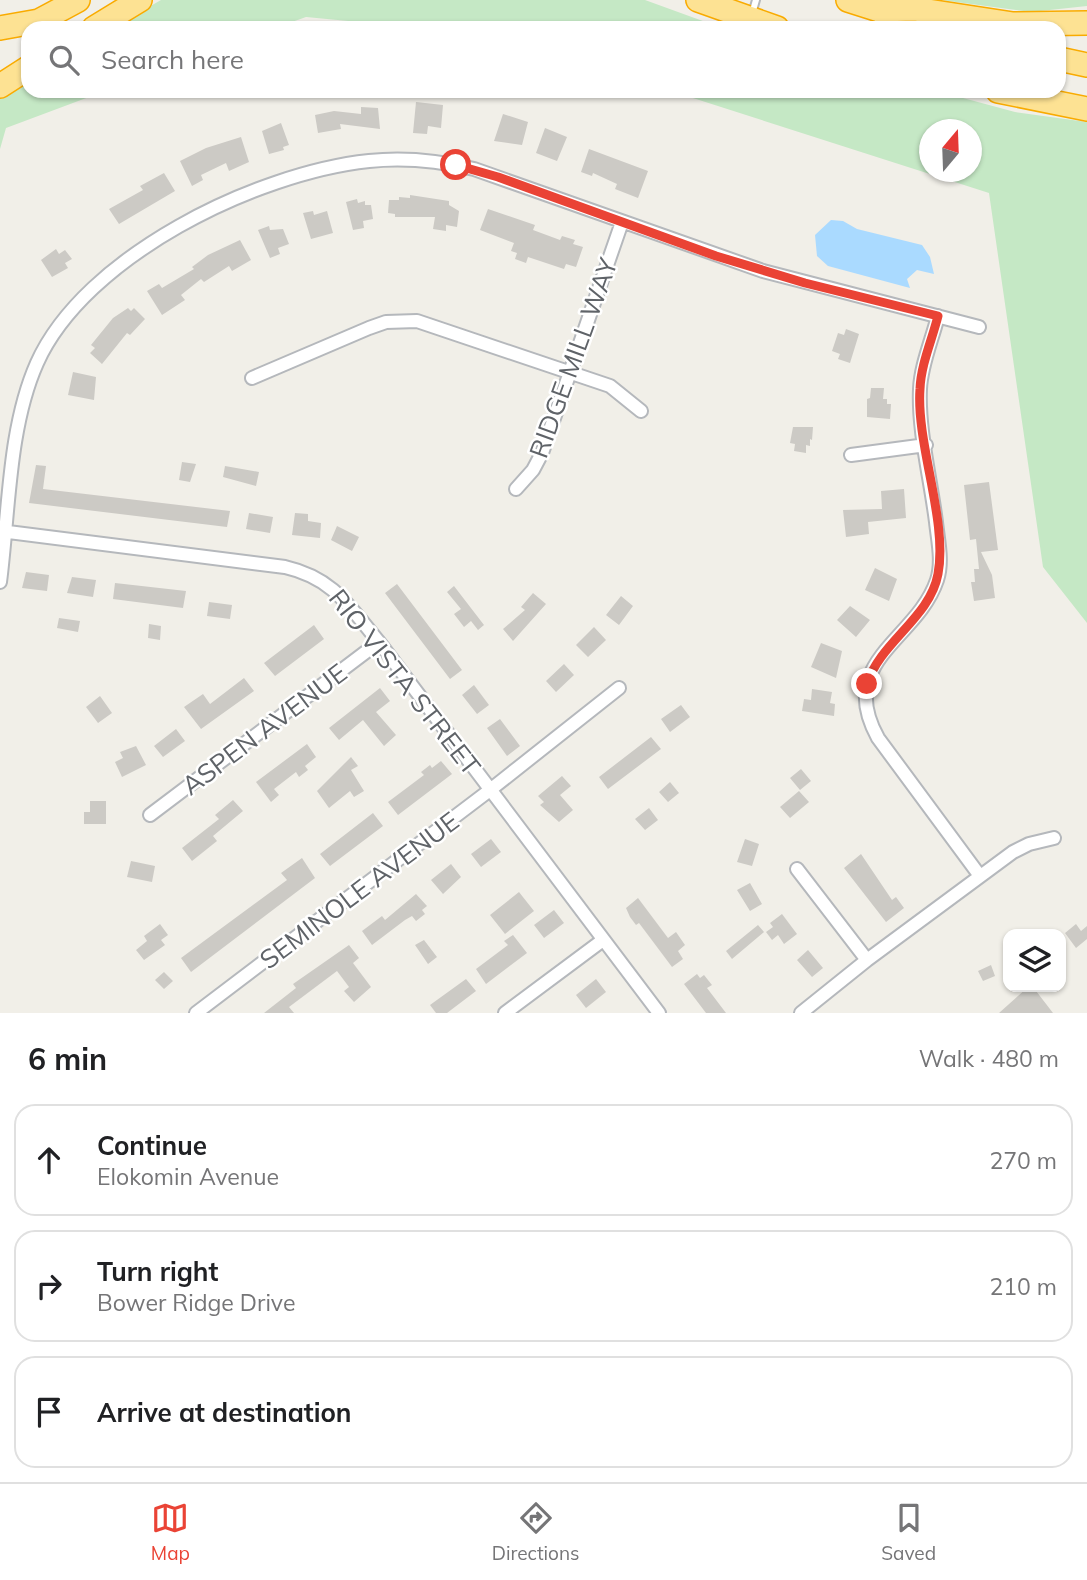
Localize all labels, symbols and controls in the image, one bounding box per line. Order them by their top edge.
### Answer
search box [21,21,1066,98]
icon: search [45,41,83,79]
text: Search here [101,43,244,76]
north arrow [919,119,982,182]
route start [440,149,471,180]
street label: RIDGE MILL WAY [522,253,625,462]
street label: RIO VISTA STREET [322,582,488,782]
street label: ASPEN AVENUE [175,656,353,802]
route end [851,668,882,699]
street label: SEMINOLE AVENUE [253,804,465,976]
map controls [1003,929,1066,992]
button: layers [1003,929,1066,992]
text: 6 min [28,1040,107,1078]
text: Walk · 480 m [919,1044,1059,1073]
text: Continue [97,1129,207,1162]
icon: ahead [30,1141,68,1179]
text: 270 m [989,1146,1057,1175]
text: Elokomin Avenue [97,1162,279,1191]
text: Turn right [97,1255,218,1288]
icon: right [30,1267,68,1305]
text: 210 m [989,1272,1057,1301]
text: Bower Ridge Drive [97,1288,295,1317]
icon: arrive [30,1393,68,1431]
text: Arrive at destination [97,1396,352,1429]
tab: Map [151,1499,190,1565]
tab: Directions [492,1499,580,1565]
tab: Saved [881,1499,936,1565]

